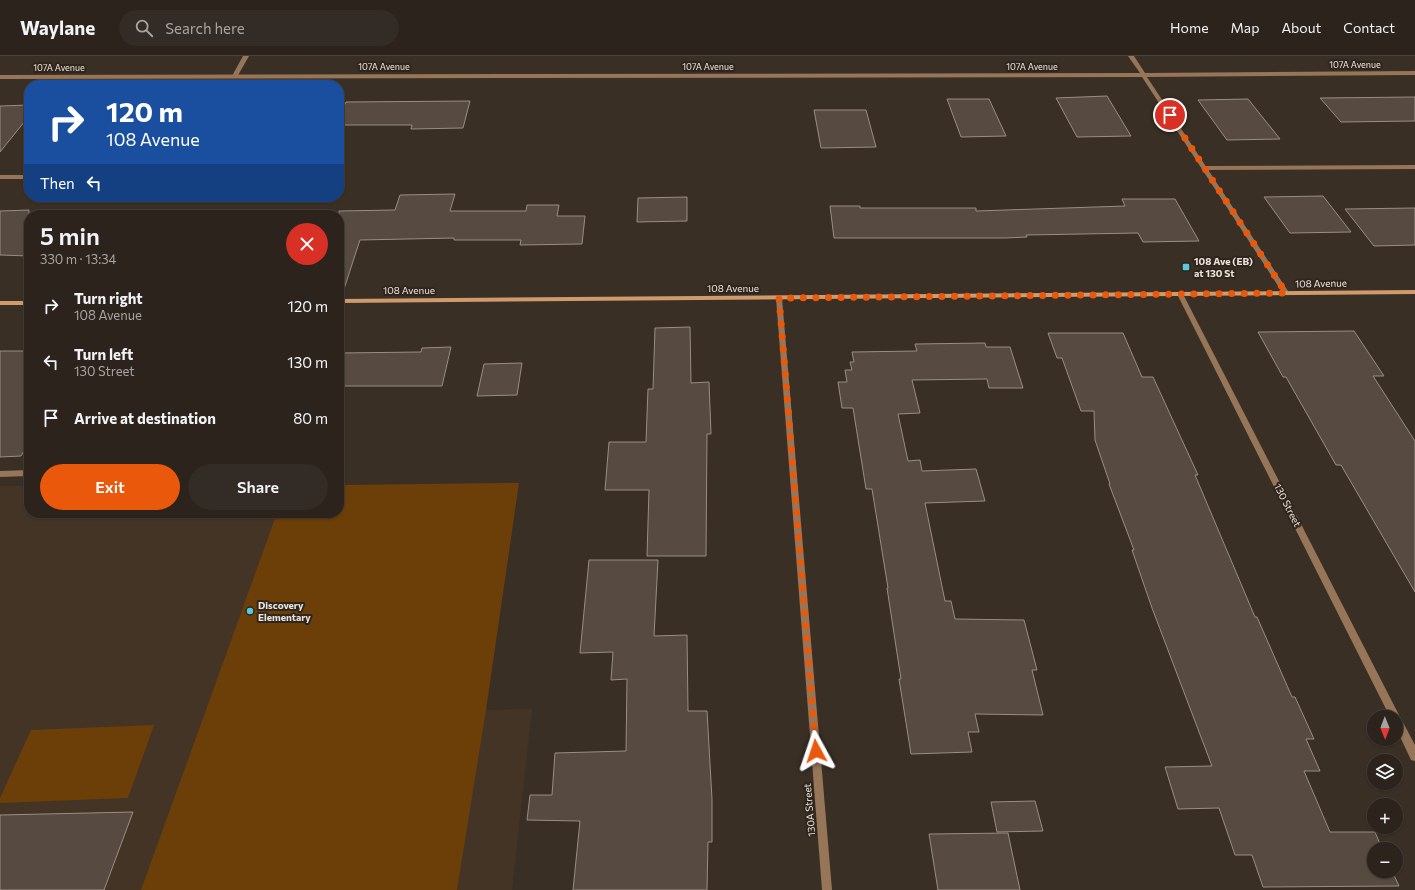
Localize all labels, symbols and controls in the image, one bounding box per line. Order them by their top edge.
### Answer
search box [119,10,399,46]
text: Waylane [20,16,95,39]
icon: search [133,17,155,39]
text: Search here [165,19,245,37]
text: Home [1170,19,1209,36]
text: Map [1231,19,1259,36]
text: About [1281,19,1321,36]
text: Contact [1343,19,1395,36]
street label: 107A Avenue [1329,59,1381,70]
street label: 107A Avenue [358,61,410,72]
street label: 107A Avenue [682,61,734,72]
street label: 107A Avenue [1006,61,1058,72]
street label: 107A Avenue [33,62,85,73]
text: 120 m [106,94,183,128]
icon: right [40,96,92,148]
pin [1153,98,1187,132]
icon: arrive [1159,104,1181,126]
text: 108 Avenue [106,128,200,150]
icon: left [83,172,105,194]
text: Then [40,174,75,192]
text: 5 min [40,221,100,250]
button: close [286,223,328,265]
text: 330 m · 13:34 [40,251,116,267]
place label: 108 Ave (EB) at 130 St [1194,255,1253,279]
marker: 108 Ave (EB) at 130 St [1181,262,1191,272]
street label: 108 Avenue [1295,277,1347,289]
street label: 108 Avenue [707,282,759,294]
street label: 108 Avenue [383,284,435,296]
text: Turn right [74,289,143,307]
icon: right [40,295,62,317]
text: 120 m [288,297,328,315]
text: 108 Avenue [74,307,142,323]
text: Turn left [74,345,133,363]
icon: left [40,351,62,373]
text: 130 m [287,353,328,371]
text: 130 Street [74,363,135,379]
icon: arrive [40,407,62,429]
text: Arrive at destination [74,409,216,427]
text: 80 m [293,409,328,427]
button: Exit [40,464,180,510]
button: Share [188,464,328,510]
street label: 130 Street [1272,481,1304,529]
place label: Discovery Elementary [258,599,311,623]
marker: Discovery Elementary [245,606,255,616]
north arrow [1367,710,1403,746]
map controls [1367,710,1403,878]
position arrow [795,730,837,772]
button: layers [1367,754,1403,790]
street label: 130A Street [801,783,817,837]
button: + [1367,798,1403,834]
button: − [1367,842,1403,878]

